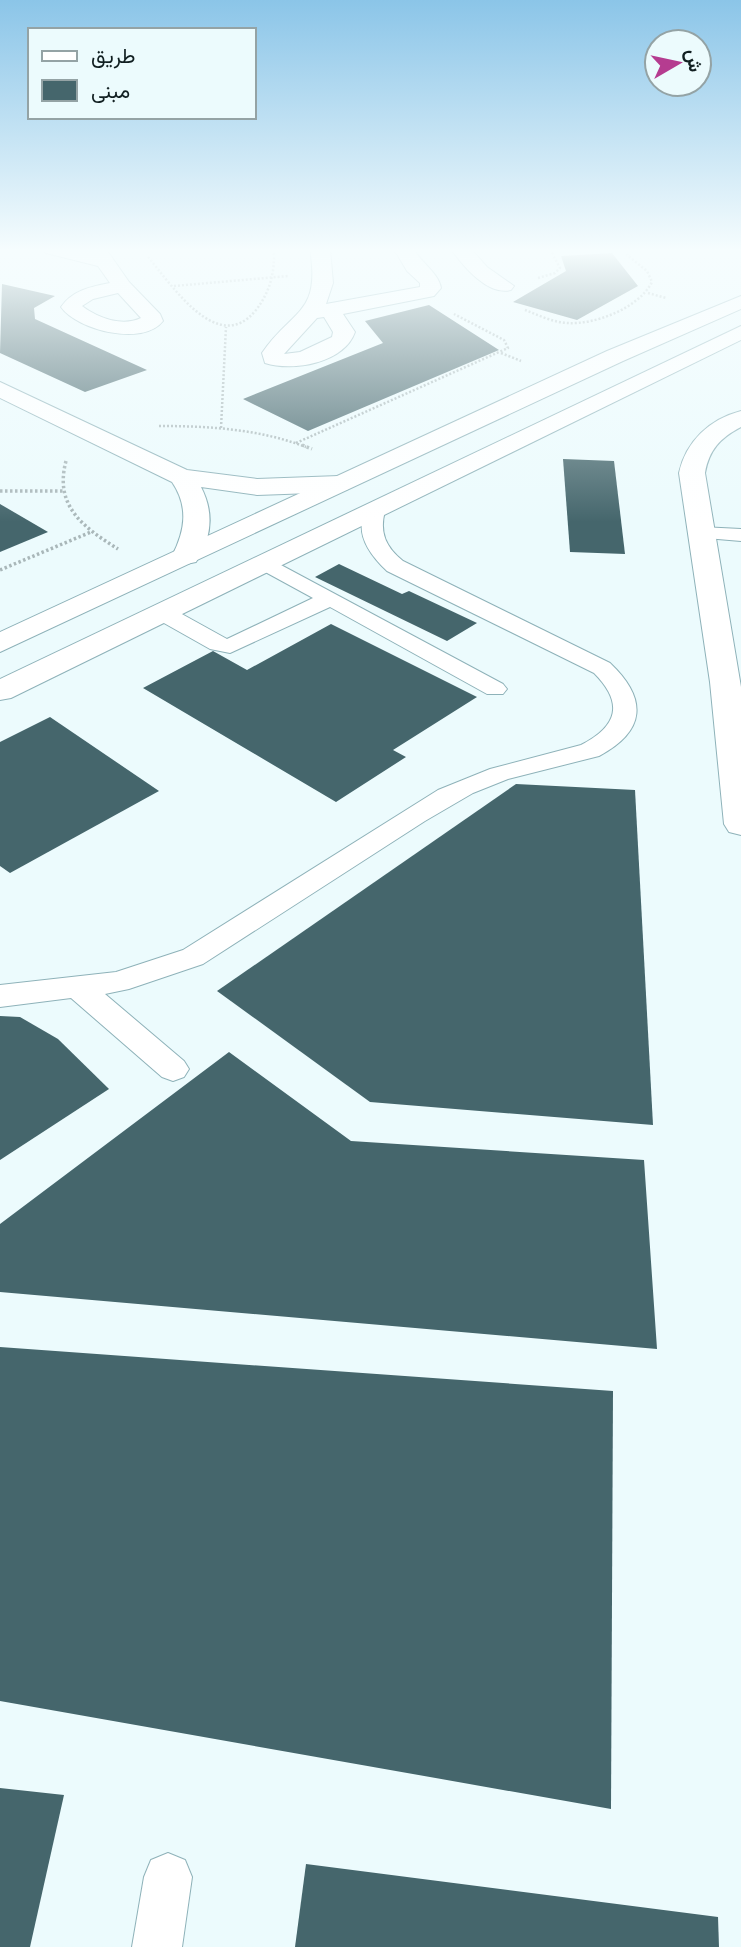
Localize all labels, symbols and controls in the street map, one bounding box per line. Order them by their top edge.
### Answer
legend [28,28,256,119]
north arrow [643,28,713,98]
text: طريق [91,41,136,71]
text: ش [679,47,709,74]
text: مبنى [91,76,130,106]

